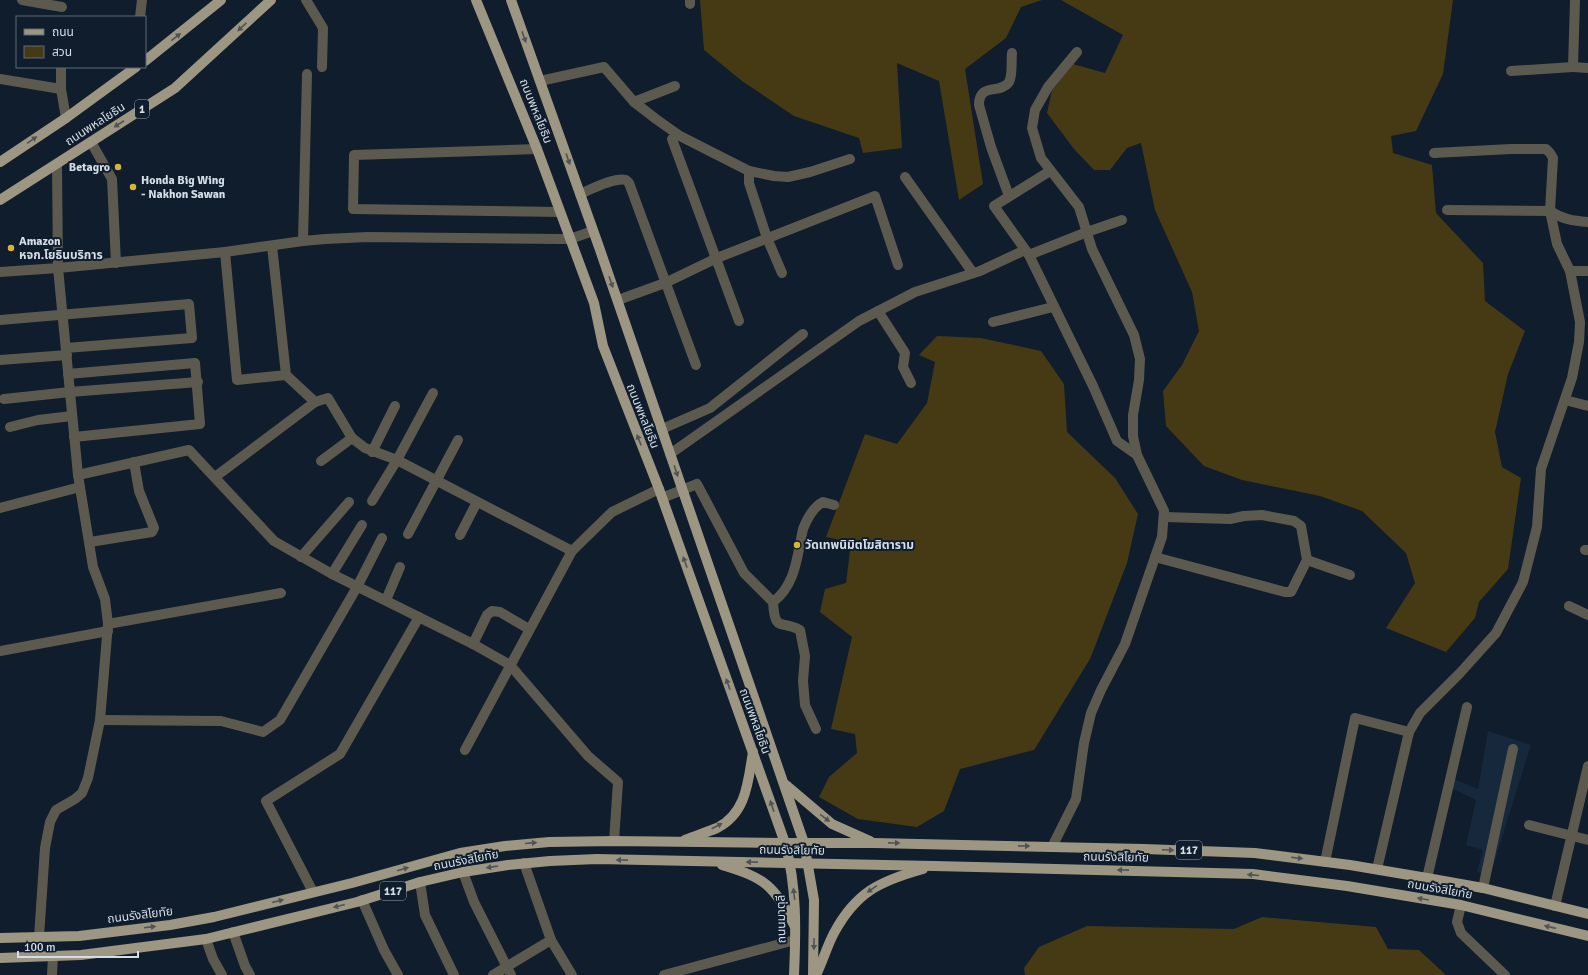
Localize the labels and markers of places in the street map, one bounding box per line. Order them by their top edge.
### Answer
place label: Betagro [69,160,110,175]
marker: Betagro [113,162,123,172]
place label: Honda Big Wing - Nakhon Sawan [141,173,226,202]
marker: Honda Big Wing - Nakhon Sawan [128,182,138,192]
place label: Amazon หจก.โยธินบริการ [19,234,103,263]
marker: Amazon หจก.โยธินบริการ [6,243,16,253]
place label: วัดเทพนิมิตโฆสิตาราม [805,538,914,553]
marker: วัดเทพนิมิตโฆสิตาราม [792,540,802,550]

